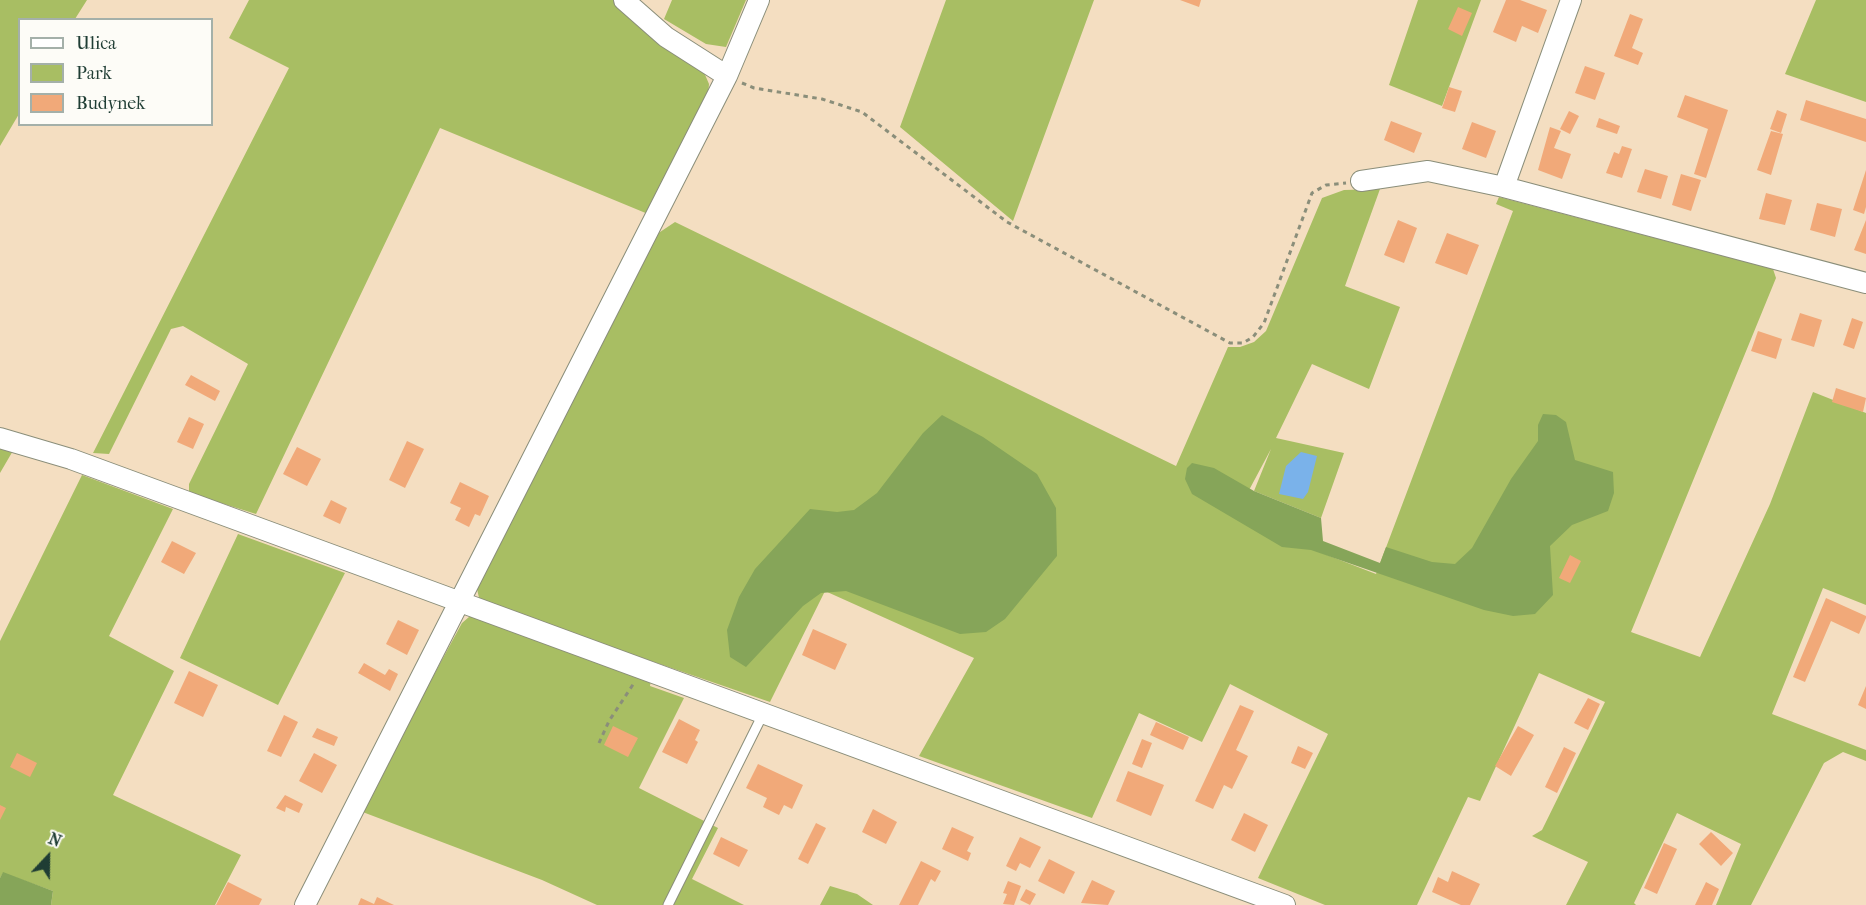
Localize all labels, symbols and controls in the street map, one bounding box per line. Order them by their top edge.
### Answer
legend [18,18,213,126]
text: Ulica [76,33,116,54]
text: Park [76,63,112,84]
text: Budynek [76,93,145,114]
north arrow [18,827,78,887]
text: N [46,829,64,851]

